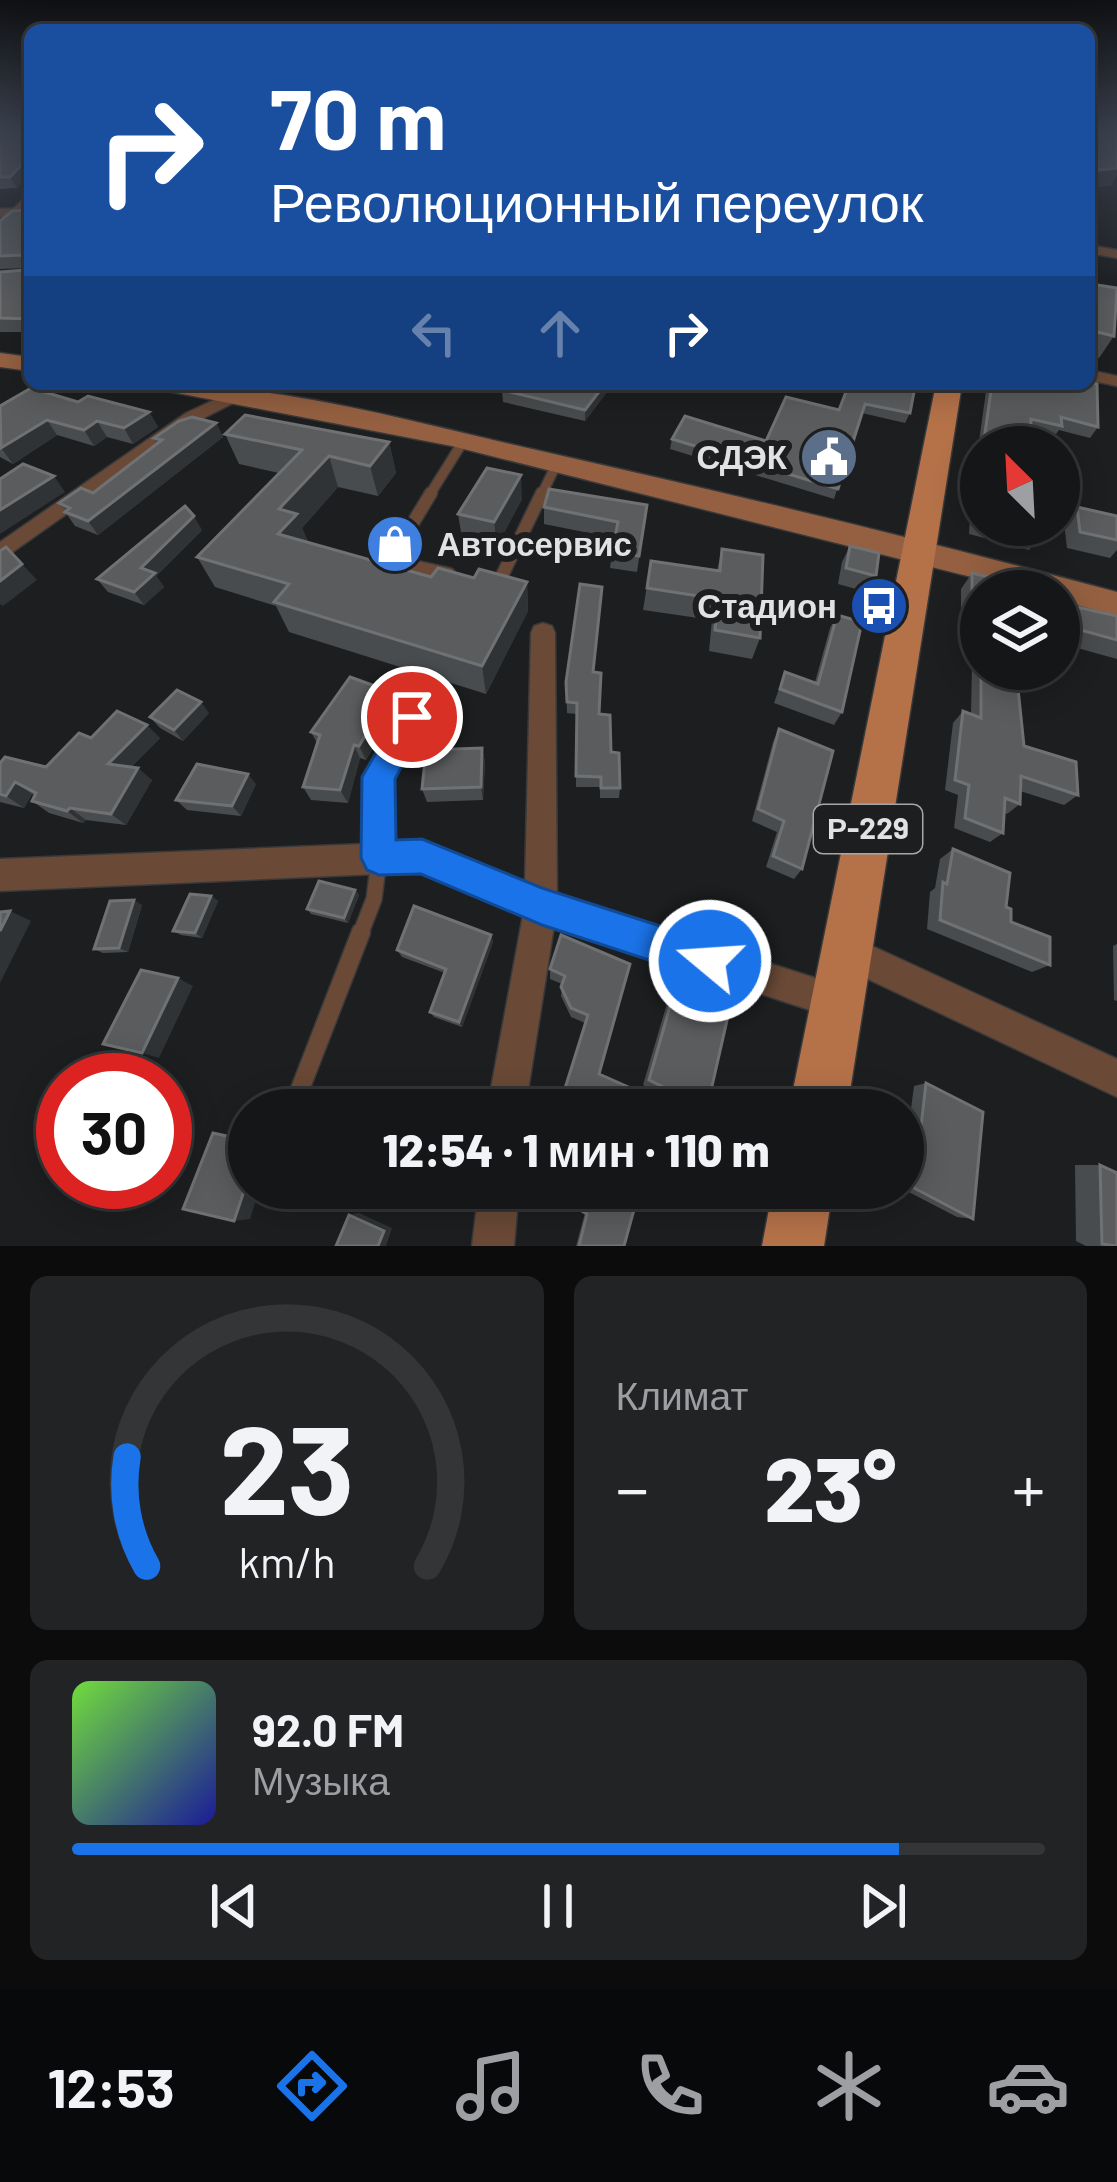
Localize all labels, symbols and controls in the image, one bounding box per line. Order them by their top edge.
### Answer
text: 70 m [270,66,446,167]
icon: right [72,72,228,228]
text: Революционный переулок [270,168,923,233]
icon: left [401,300,467,366]
icon: ahead [527,300,593,366]
icon: right [653,300,719,366]
public building icon: СДЭК [798,426,860,488]
north arrow [960,426,1080,546]
map controls [960,426,1080,690]
place label: СДЭК [696,436,788,476]
shop icon: Автосервис [364,513,426,575]
place label: Автосервис [437,523,632,563]
button: layers [960,570,1080,690]
bus stop icon: Стадион [848,575,910,637]
place label: Стадион [697,585,837,625]
pin [361,666,463,768]
icon: arrive [379,684,445,750]
road number: Р-229 [814,805,922,853]
position arrow [647,898,773,1024]
speed limit sign: 30 [36,1053,192,1209]
text: 12:54 · 1 мин · 110 m [383,1122,769,1176]
text: Климат [616,1371,748,1418]
text: 23 [219,1390,355,1540]
text: 23° [764,1432,897,1540]
text: − [616,1447,649,1526]
text: + [1012,1447,1045,1526]
text: km/h [238,1535,335,1587]
text: 92.0 FM [252,1702,404,1756]
text: Музыка [252,1756,390,1803]
icon: previous [201,1873,267,1939]
icon: pause [525,1873,591,1939]
icon: next [850,1873,916,1939]
icon: directions [270,2044,354,2128]
icon: music [449,2044,533,2128]
icon: phone [628,2044,712,2128]
icon: climate [807,2044,891,2128]
icon: car [986,2044,1070,2128]
text: 12:53 [47,2054,175,2119]

